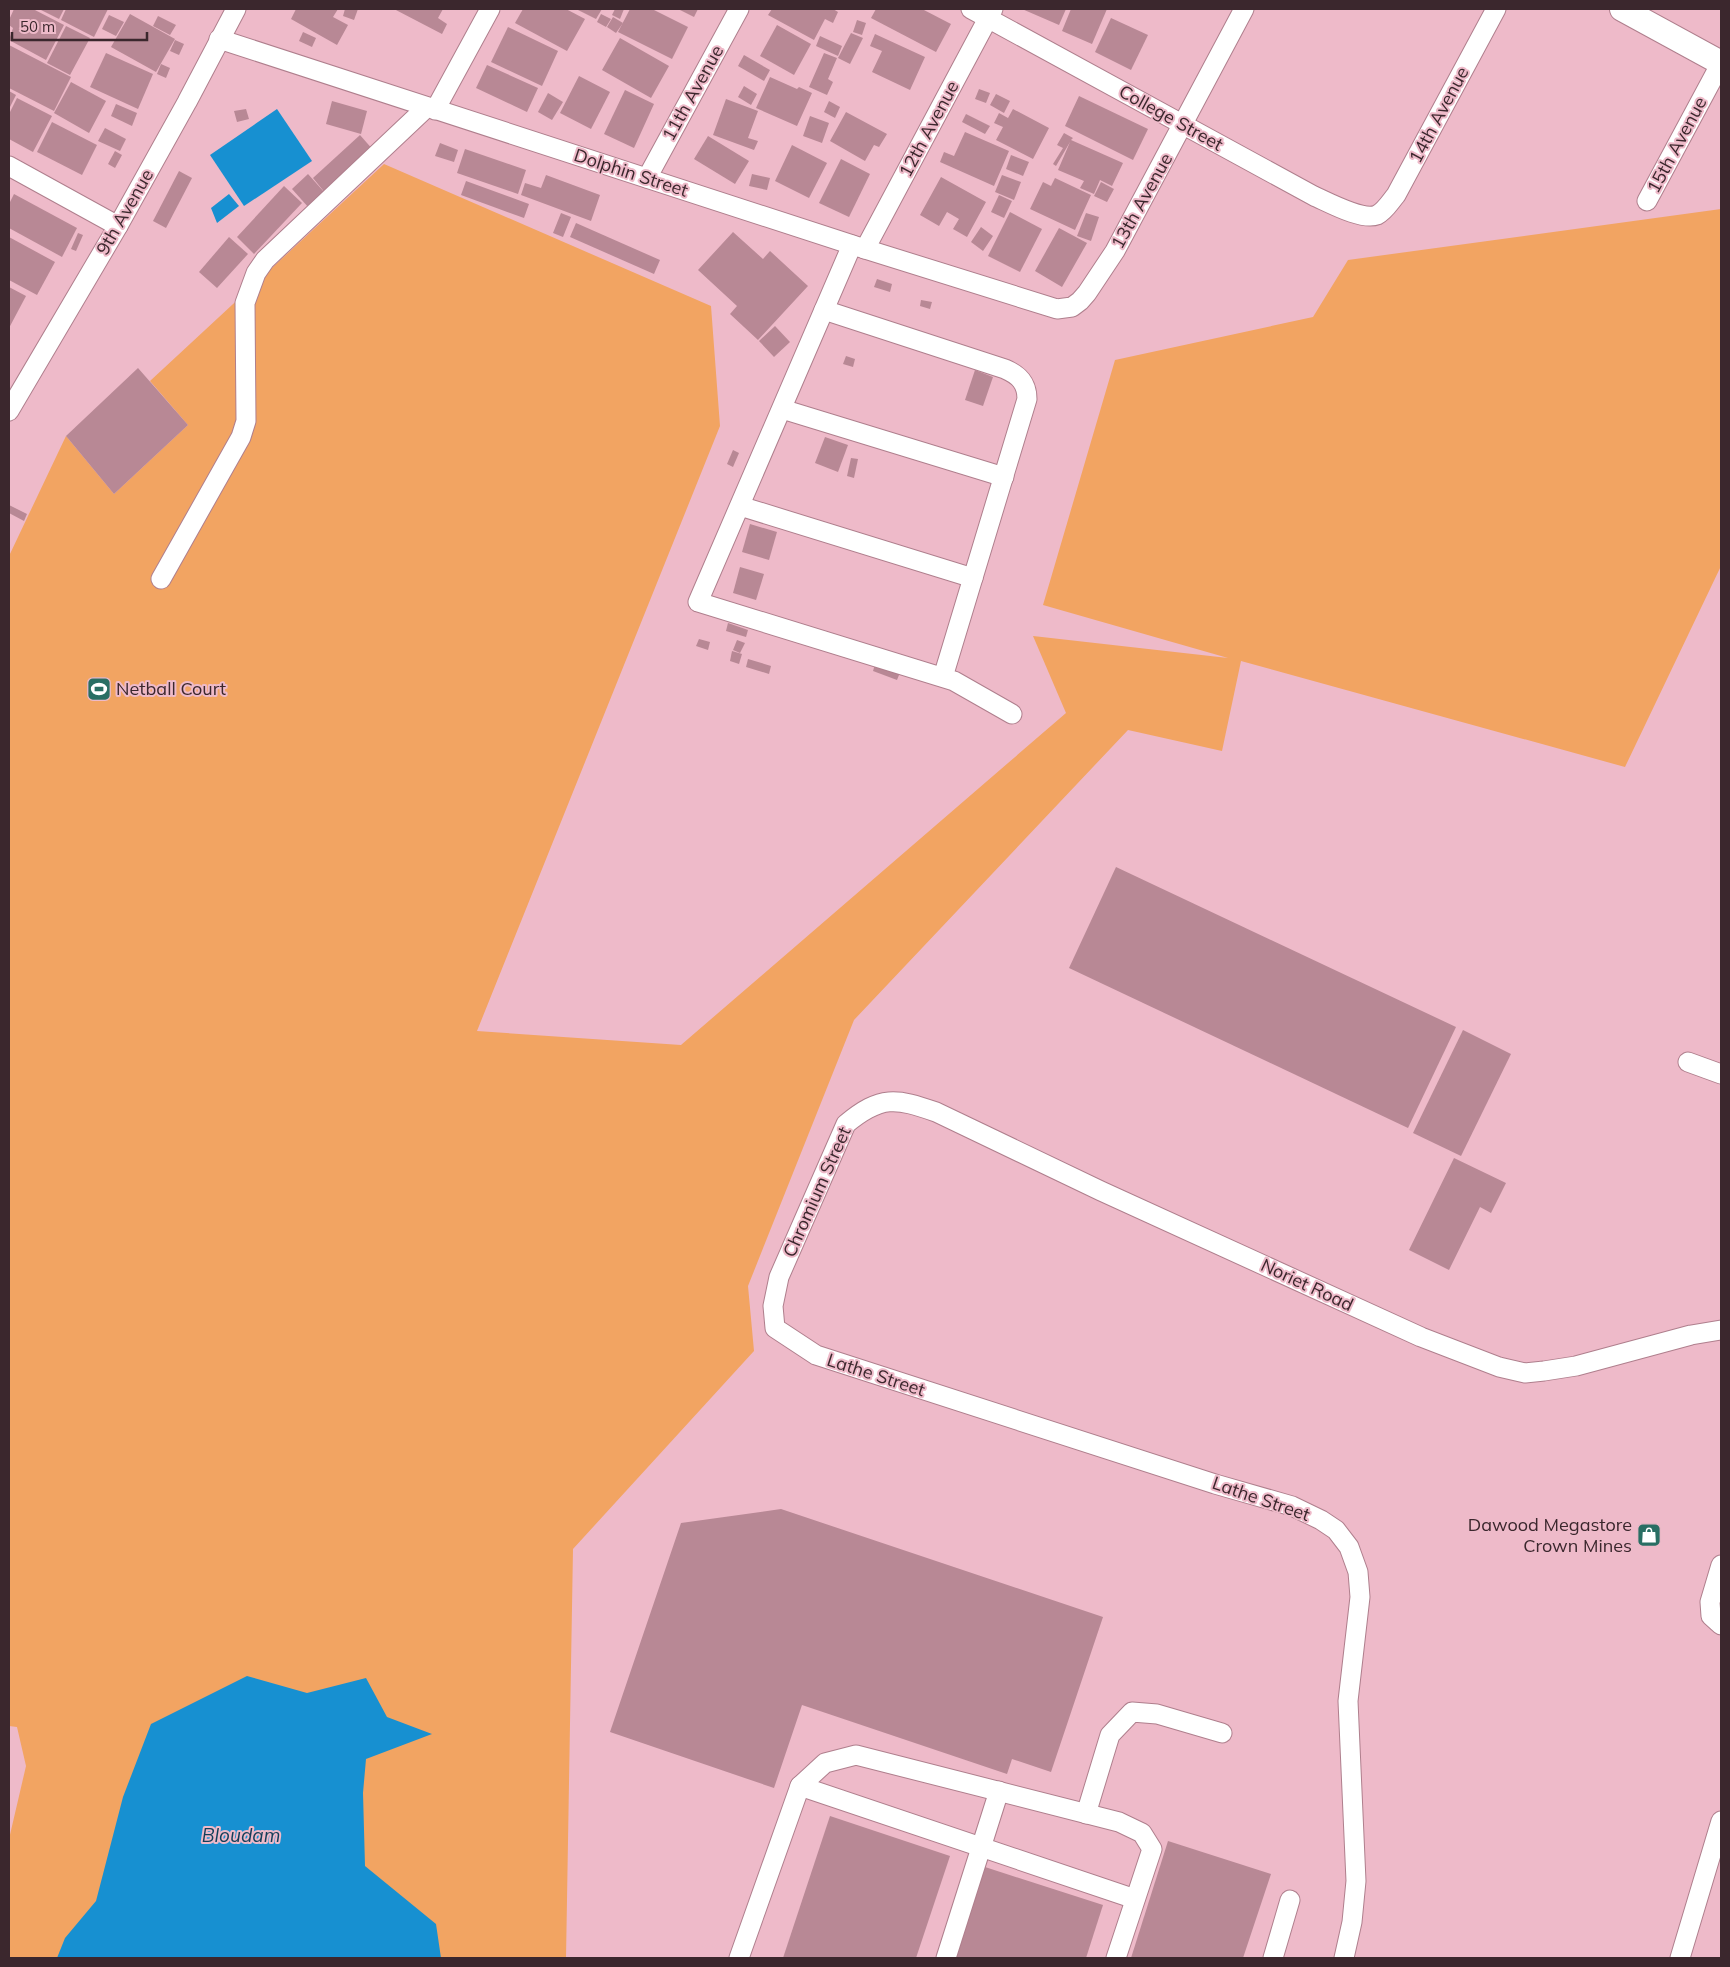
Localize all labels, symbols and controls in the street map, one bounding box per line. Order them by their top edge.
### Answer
scale bar [12,10,148,42]
text: 50 m [20,17,55,36]
street label: 11th Avenue [657,41,728,145]
street label: 14th Avenue [1404,63,1474,167]
street label: 12th Avenue [894,77,964,181]
street label: College Street [1115,80,1227,156]
street label: 15th Avenue [1642,93,1712,197]
street label: Dolphin Street [571,143,691,202]
street label: 13th Avenue [1106,149,1177,253]
street label: 9th Avenue [91,165,158,259]
sports icon: Netball Court [86,676,112,702]
place label: Netball Court [116,677,226,700]
street label: Chromium Street [778,1123,856,1261]
street label: Noriet Road [1257,1253,1357,1316]
street label: Lathe Street [824,1348,928,1401]
street label: Lathe Street [1209,1471,1313,1526]
place label: Dawood Megastore Crown Mines [1468,1513,1632,1557]
shop icon: Dawood Megastore Crown Mines [1636,1522,1662,1548]
water label: Bloudam [202,1823,280,1847]

